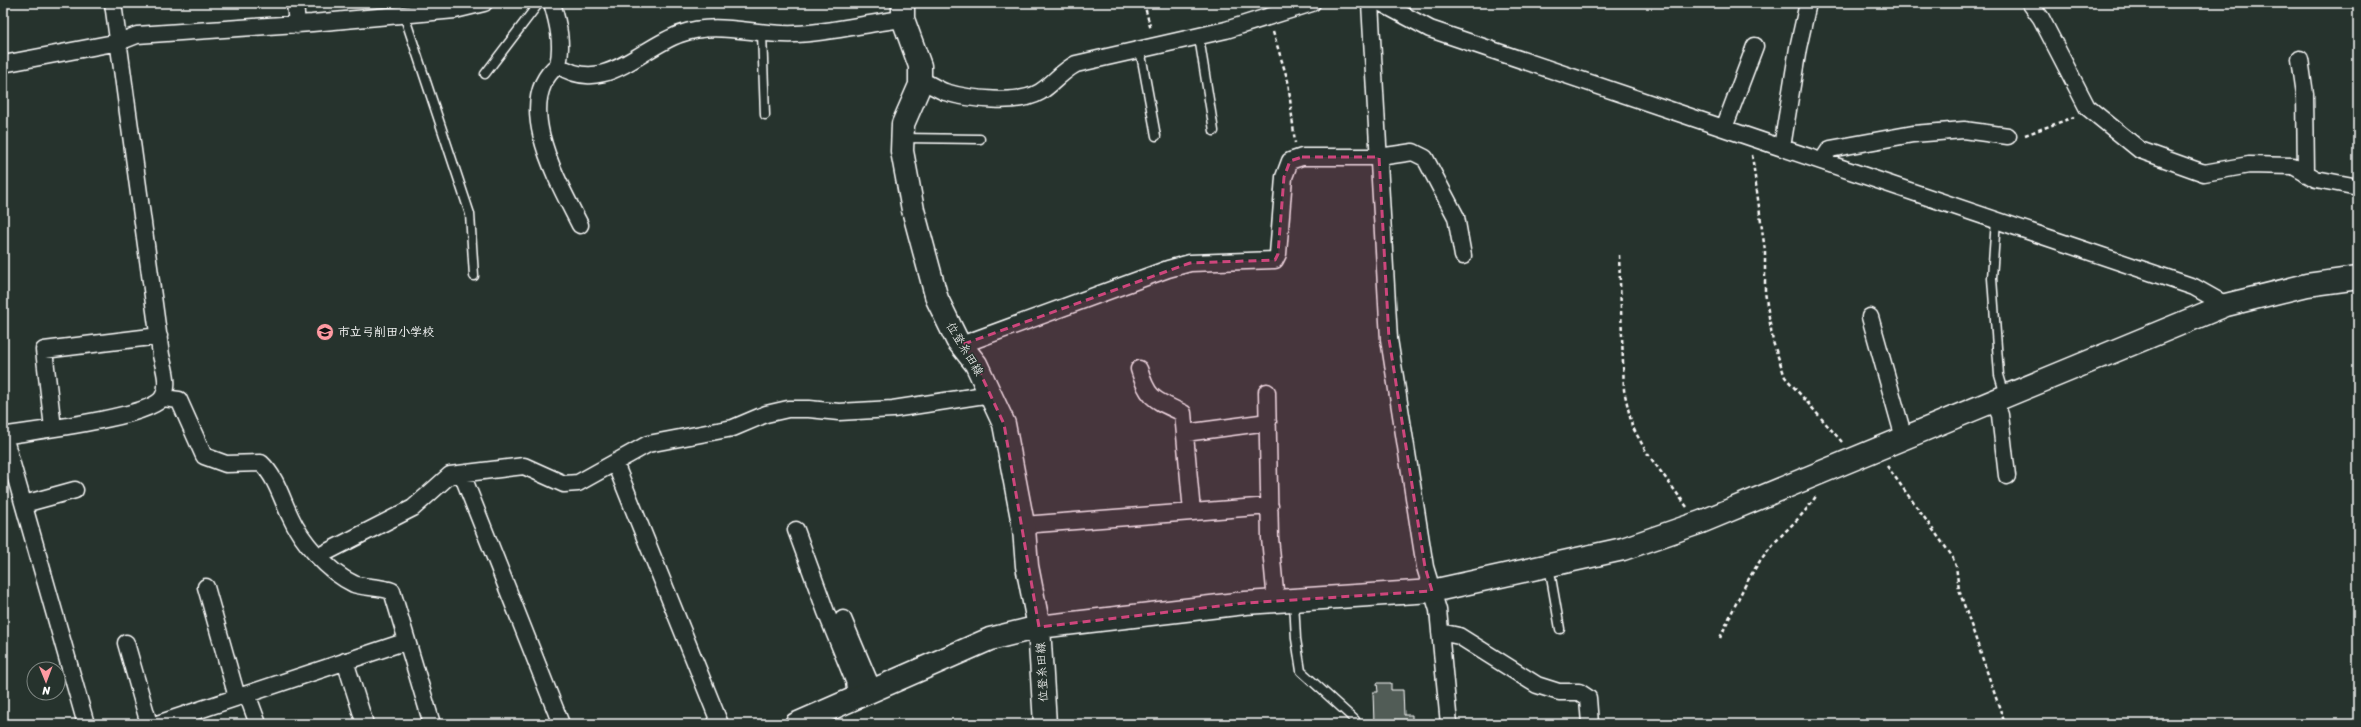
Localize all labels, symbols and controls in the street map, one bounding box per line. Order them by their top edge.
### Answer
street label: 位登糸田線 [940,318,990,380]
place label: 市立弓削田小学校 [338,321,434,343]
school or university icon: 市立弓削田小学校 [315,322,335,342]
street label: 位登糸田線 [1029,641,1055,703]
north arrow [26,661,66,701]
text: N [42,681,51,700]

